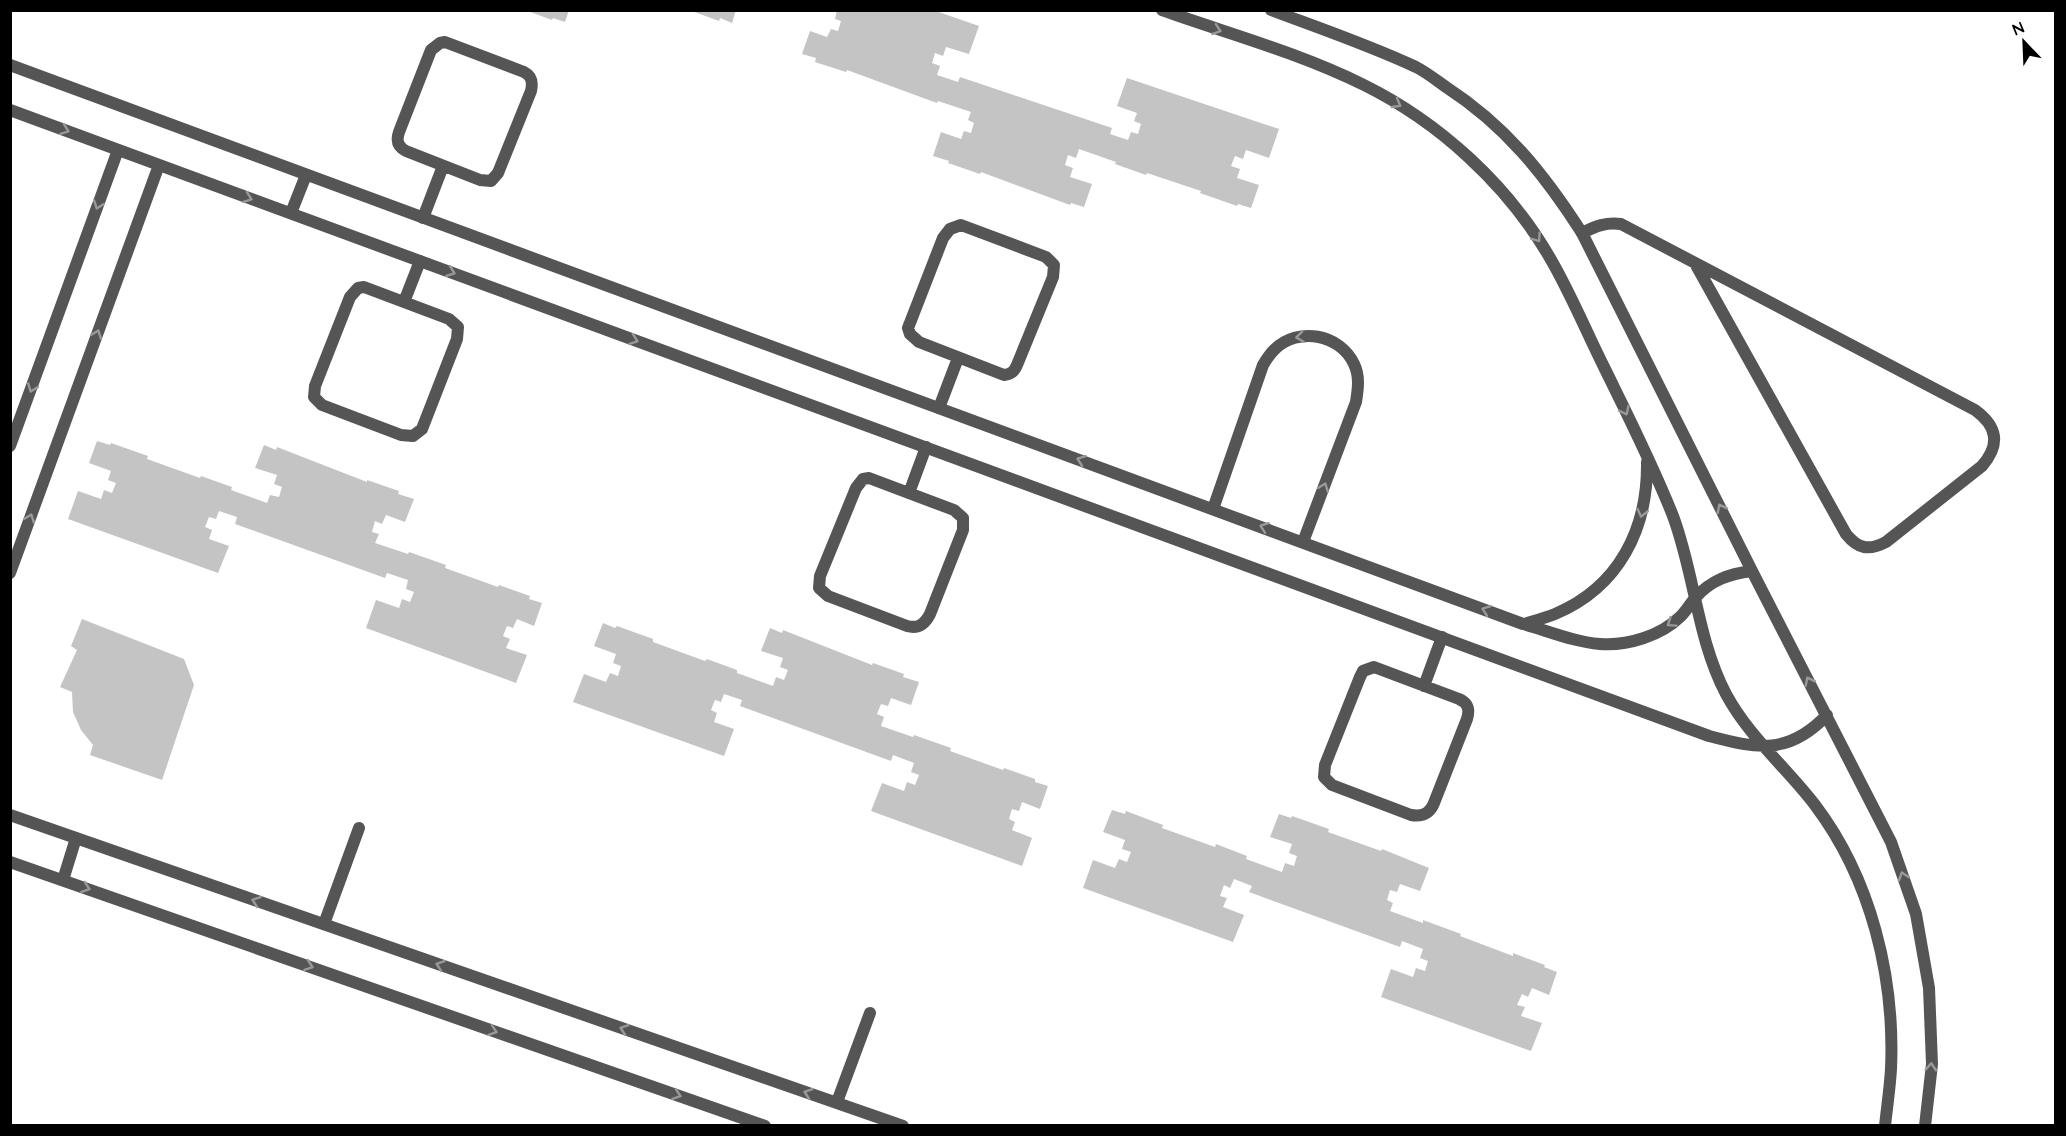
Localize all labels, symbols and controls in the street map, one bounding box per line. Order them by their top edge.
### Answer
north arrow [1994,12,2054,72]
text: N [2009,17,2027,40]
one-way arrow [1212,22,1222,35]
one-way arrow [1391,97,1401,109]
one-way arrow [60,123,70,136]
one-way arrow [242,190,253,203]
one-way arrow [93,198,105,209]
one-way arrow [1530,231,1541,242]
one-way arrow [445,265,456,278]
one-way arrow [90,329,102,340]
one-way arrow [1296,331,1305,343]
one-way arrow [628,332,639,345]
one-way arrow [26,382,39,393]
one-way arrow [1618,405,1630,416]
one-way arrow [1076,455,1086,468]
one-way arrow [1316,482,1329,493]
one-way arrow [1716,503,1728,514]
one-way arrow [1637,508,1650,518]
one-way arrow [23,513,36,523]
one-way arrow [1259,522,1269,535]
one-way arrow [1481,605,1492,617]
one-way arrow [1667,616,1678,627]
one-way arrow [1805,677,1817,688]
one-way arrow [1897,871,1910,882]
one-way arrow [80,881,90,894]
one-way arrow [251,895,262,908]
one-way arrow [303,959,314,972]
one-way arrow [435,959,446,972]
one-way arrow [487,1023,498,1036]
one-way arrow [619,1023,630,1036]
one-way arrow [1924,1063,1937,1072]
one-way arrow [672,1087,682,1100]
one-way arrow [804,1087,814,1100]

